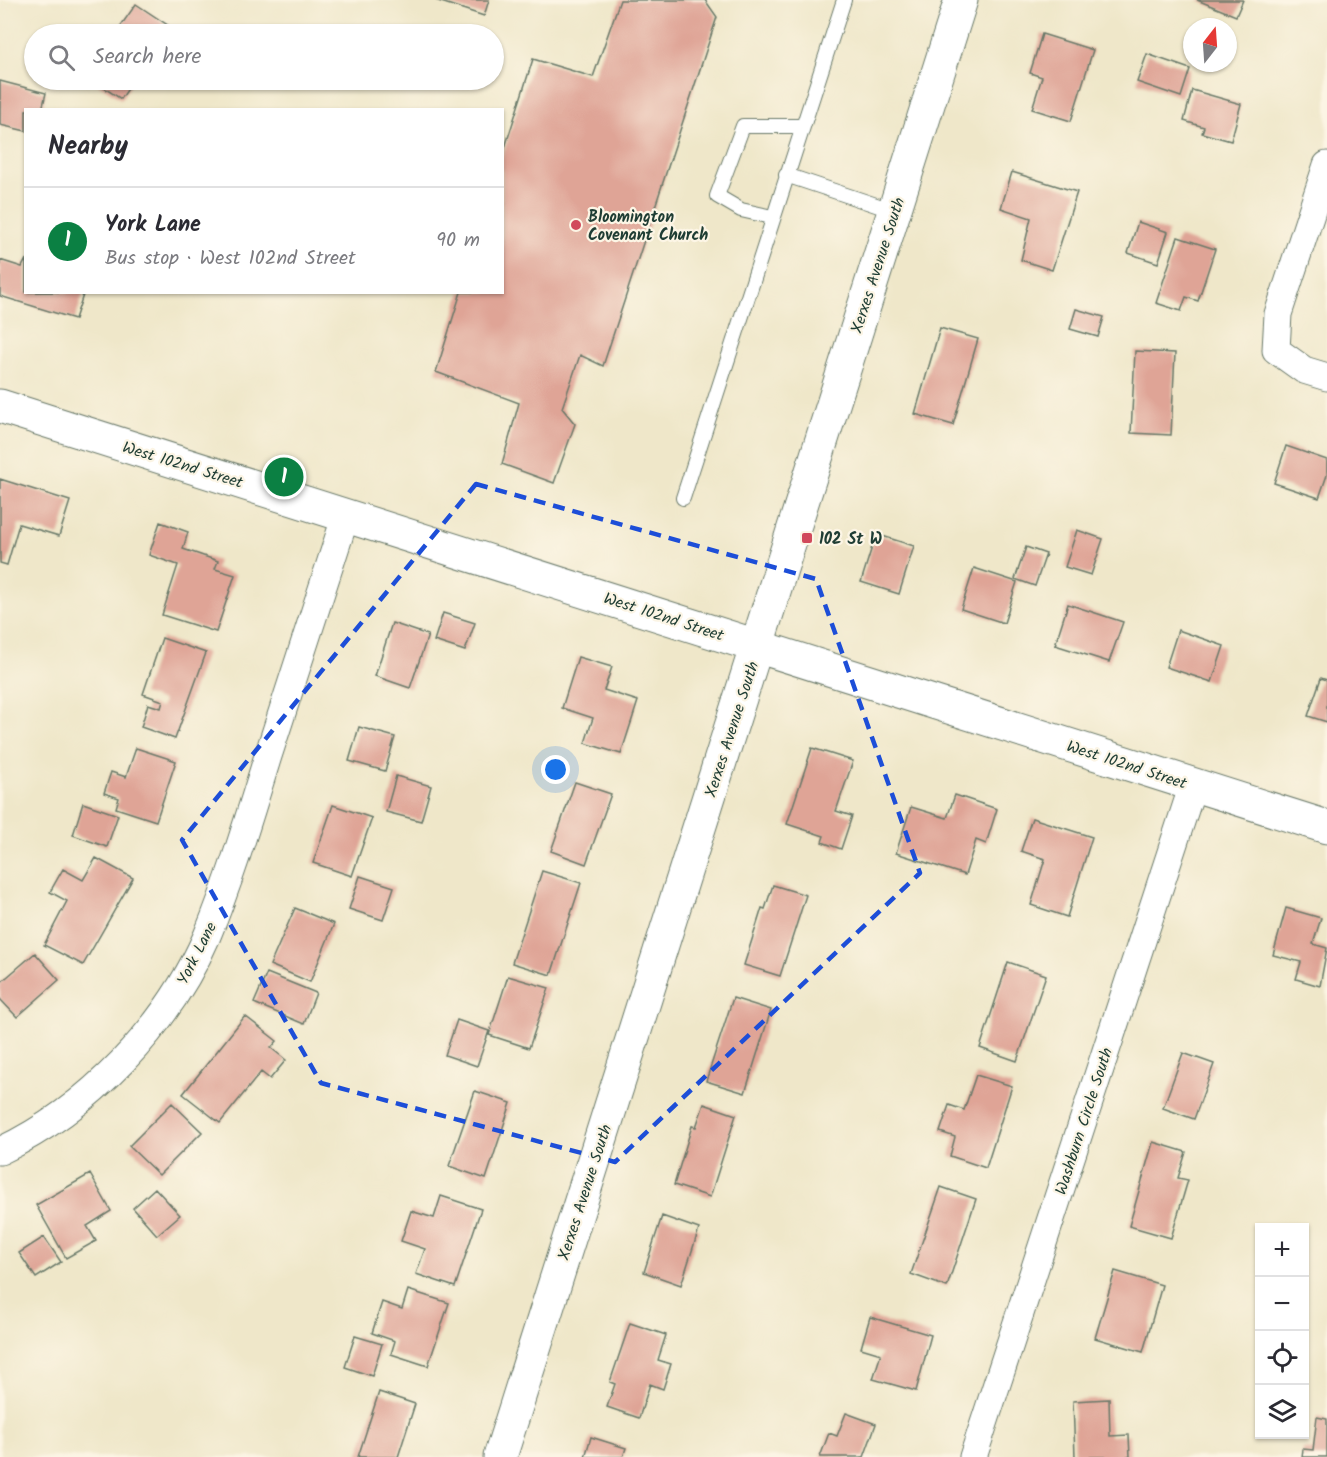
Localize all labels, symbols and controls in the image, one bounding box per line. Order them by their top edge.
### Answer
north arrow [1183,18,1237,72]
search box [24,24,504,90]
text: Search here [93,40,201,75]
icon: search [45,41,78,74]
text: Nearby [48,126,128,168]
street label: Xerxes Avenue South [845,194,912,337]
place label: Bloomington Covenant Church [588,205,708,248]
text: York Lane [105,208,201,243]
marker: Bloomington Covenant Church [569,218,583,232]
text: 1 [64,225,71,257]
text: 90 m [436,225,480,257]
text: Bus stop · West 102nd Street [105,243,356,275]
street label: West 102nd Street [119,435,247,496]
pin: 1 [264,454,304,500]
place label: 102 St W [819,527,882,552]
marker: 102 St W [800,531,814,545]
street label: West 102nd Street [600,586,728,649]
street label: Xerxes Avenue South [699,658,766,801]
street label: West 102nd Street [1063,734,1191,797]
your location [541,755,570,784]
street label: York Lane [171,918,224,989]
street label: Washburn Circle South [1049,1045,1120,1198]
street label: Xerxes Avenue South [552,1121,619,1264]
map controls [1255,1223,1309,1439]
button: + [1255,1223,1309,1277]
button: − [1255,1277,1309,1331]
button: locate [1255,1331,1309,1385]
button: layers [1255,1385,1309,1439]

